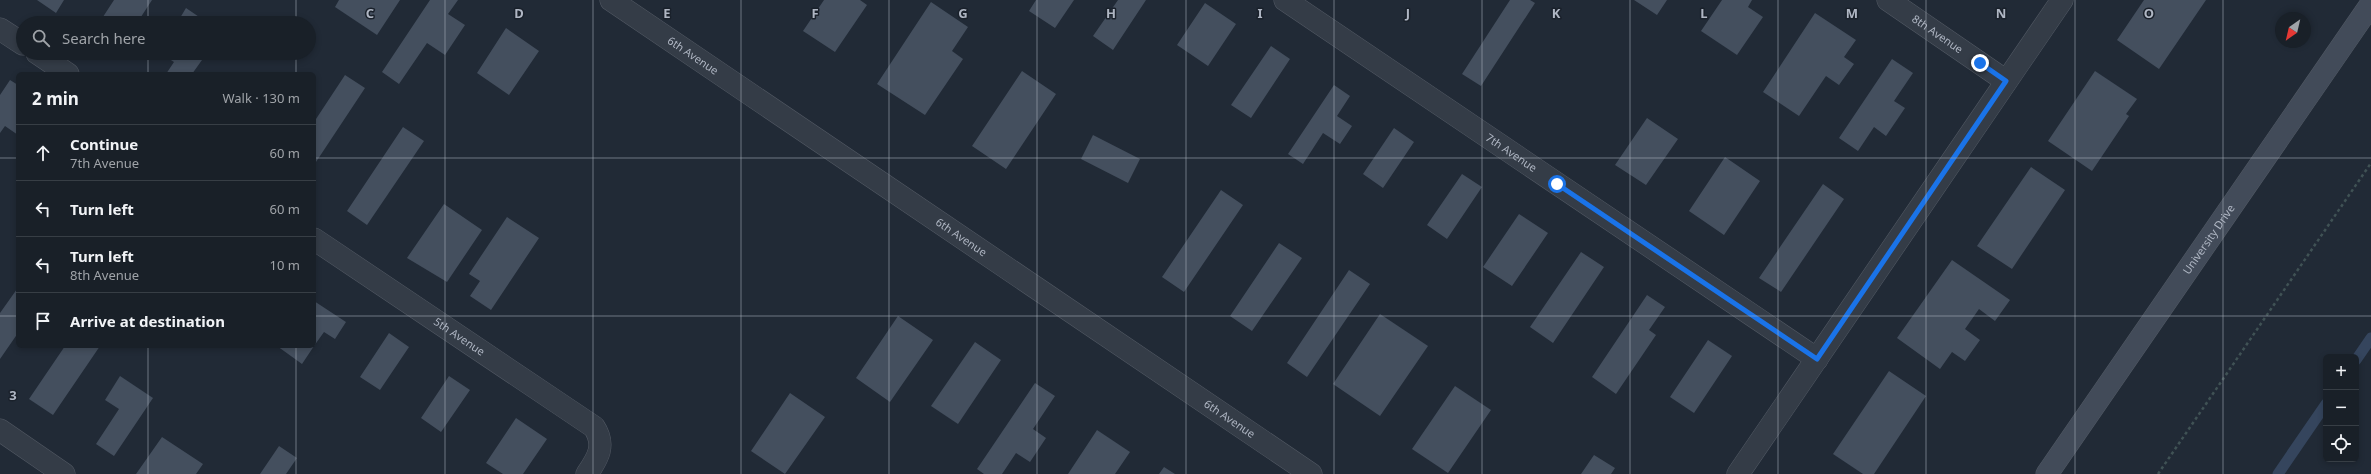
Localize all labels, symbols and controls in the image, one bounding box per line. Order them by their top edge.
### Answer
text: C [366,4,374,22]
text: D [514,4,524,22]
text: E [663,4,671,22]
text: F [811,4,819,22]
text: G [958,4,968,22]
text: H [1106,4,1116,22]
text: I [1257,4,1263,22]
text: J [1405,4,1410,22]
text: K [1552,4,1561,22]
text: L [1700,4,1708,22]
text: M [1846,4,1858,22]
text: N [1996,4,2006,22]
text: O [2144,4,2154,22]
street label: 8th Avenue [1909,11,1966,56]
north arrow [2275,12,2311,48]
search box [16,16,316,60]
icon: search [30,27,52,49]
text: Search here [62,28,145,48]
street label: 6th Avenue [665,32,722,78]
route end [1971,54,1989,72]
text: 2 min [32,87,79,110]
text: Walk · 130 m [222,89,300,107]
street label: 7th Avenue [1483,130,1540,175]
text: Continue [70,134,138,154]
icon: ahead [32,142,54,164]
text: 60 m [270,144,300,162]
text: 7th Avenue [70,154,139,172]
route start [1548,175,1566,193]
icon: left [32,198,54,220]
text: Turn left [70,199,134,219]
text: 60 m [270,200,300,218]
street label: University Drive [2179,201,2238,277]
street label: 6th Avenue [933,214,990,259]
text: Turn left [70,246,134,266]
icon: left [32,254,54,276]
text: 10 m [270,256,300,274]
text: 8th Avenue [70,266,139,284]
icon: arrive [32,310,54,332]
text: Arrive at destination [70,311,225,331]
street label: 5th Avenue [431,314,488,359]
map controls [2323,354,2359,462]
button: + [2323,354,2359,390]
text: 3 [9,386,17,404]
button: − [2323,390,2359,426]
street label: 6th Avenue [1201,396,1258,441]
button: locate [2323,426,2359,462]

